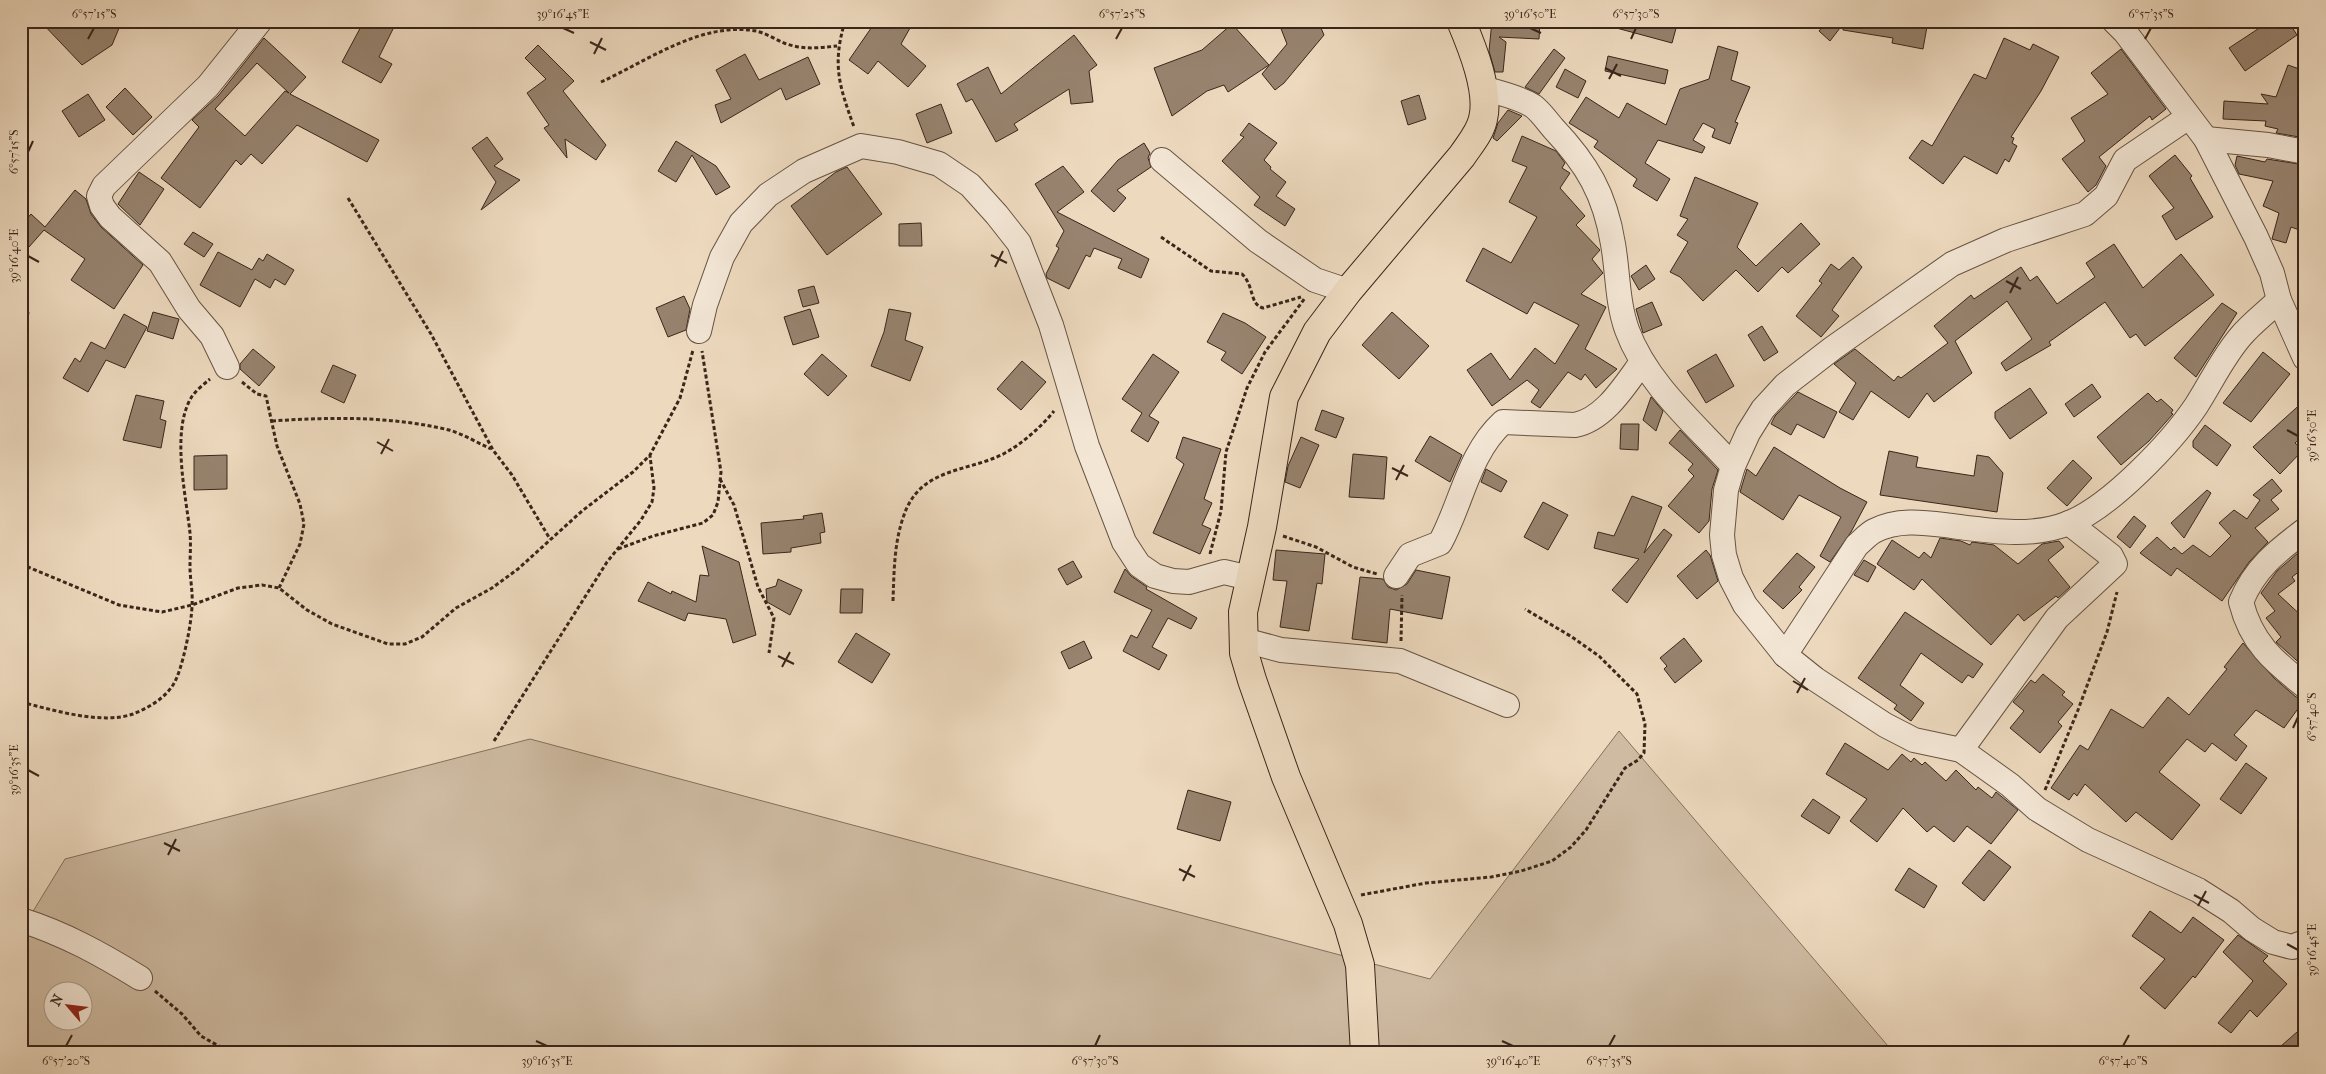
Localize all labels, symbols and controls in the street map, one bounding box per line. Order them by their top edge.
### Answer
text: 6°57'15"S [72,7,116,21]
text: 39°16'45"E [537,7,589,21]
text: 6°57'25"S [1099,7,1145,21]
text: 39°16'50"E [1504,7,1556,21]
text: 6°57'30"S [1613,7,1659,21]
text: 6°57'35"S [2128,7,2174,21]
text: 6°57'15"S [7,130,21,174]
text: 39°16'40"E [7,229,21,283]
text: 39°16'50"E [2305,410,2319,462]
text: 6°57'40"S [2305,693,2319,742]
text: 39°16'35"E [7,745,21,796]
text: 39°16'45"E [2305,924,2319,976]
north arrow [42,982,92,1032]
text: N [47,991,67,1009]
text: 6°57'20"S [42,1054,90,1068]
text: 39°16'35"E [522,1054,573,1068]
text: 6°57'30"S [1072,1054,1118,1068]
text: 39°16'40"E [1486,1054,1540,1068]
text: 6°57'35"S [1586,1054,1632,1068]
text: 6°57'40"S [2099,1054,2148,1068]

